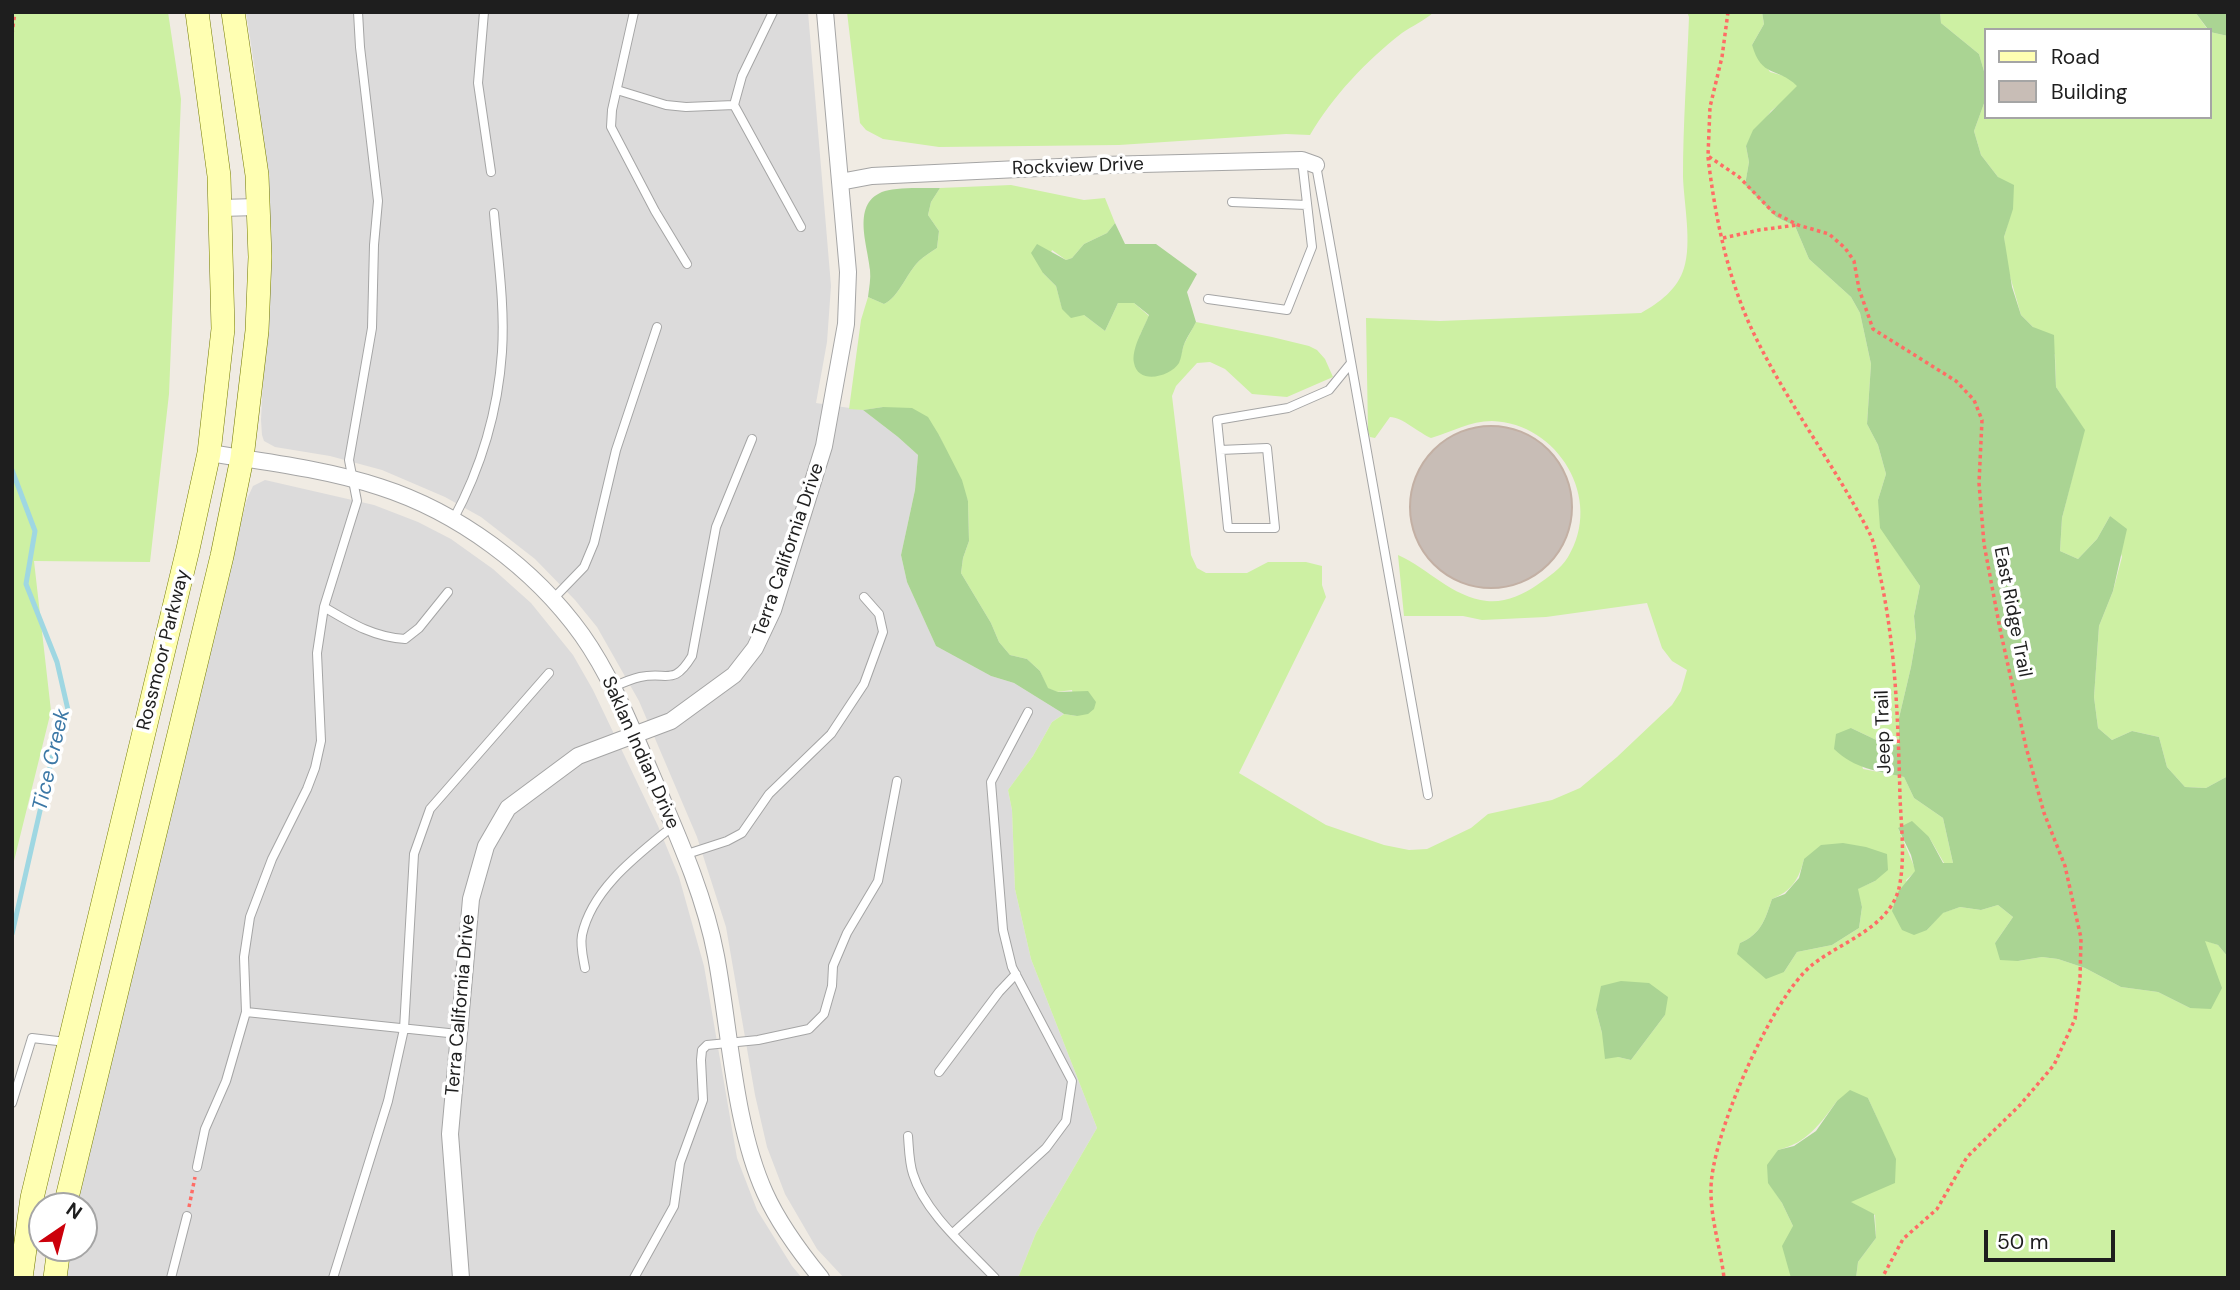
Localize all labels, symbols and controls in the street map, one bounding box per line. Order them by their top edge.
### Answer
legend [1984,28,2212,119]
text: Road [2051,43,2100,71]
text: Building [2051,78,2127,106]
street label: Rockview Drive [1012,153,1144,181]
street label: Terra California Drive [749,460,829,640]
street label: East Ridge Trail [1988,545,2036,679]
street label: Rossmoor Parkway [133,567,195,733]
street label: Saklan Indian Drive [596,673,684,833]
street label: Jeep Trail [1871,690,1897,774]
water label: Tice Creek [28,707,76,813]
street label: Terra California Drive [442,913,480,1097]
north arrow [28,1192,98,1262]
text: N [61,1197,87,1225]
scale bar [1988,1216,2119,1260]
text: 50 m [1997,1228,2048,1256]

